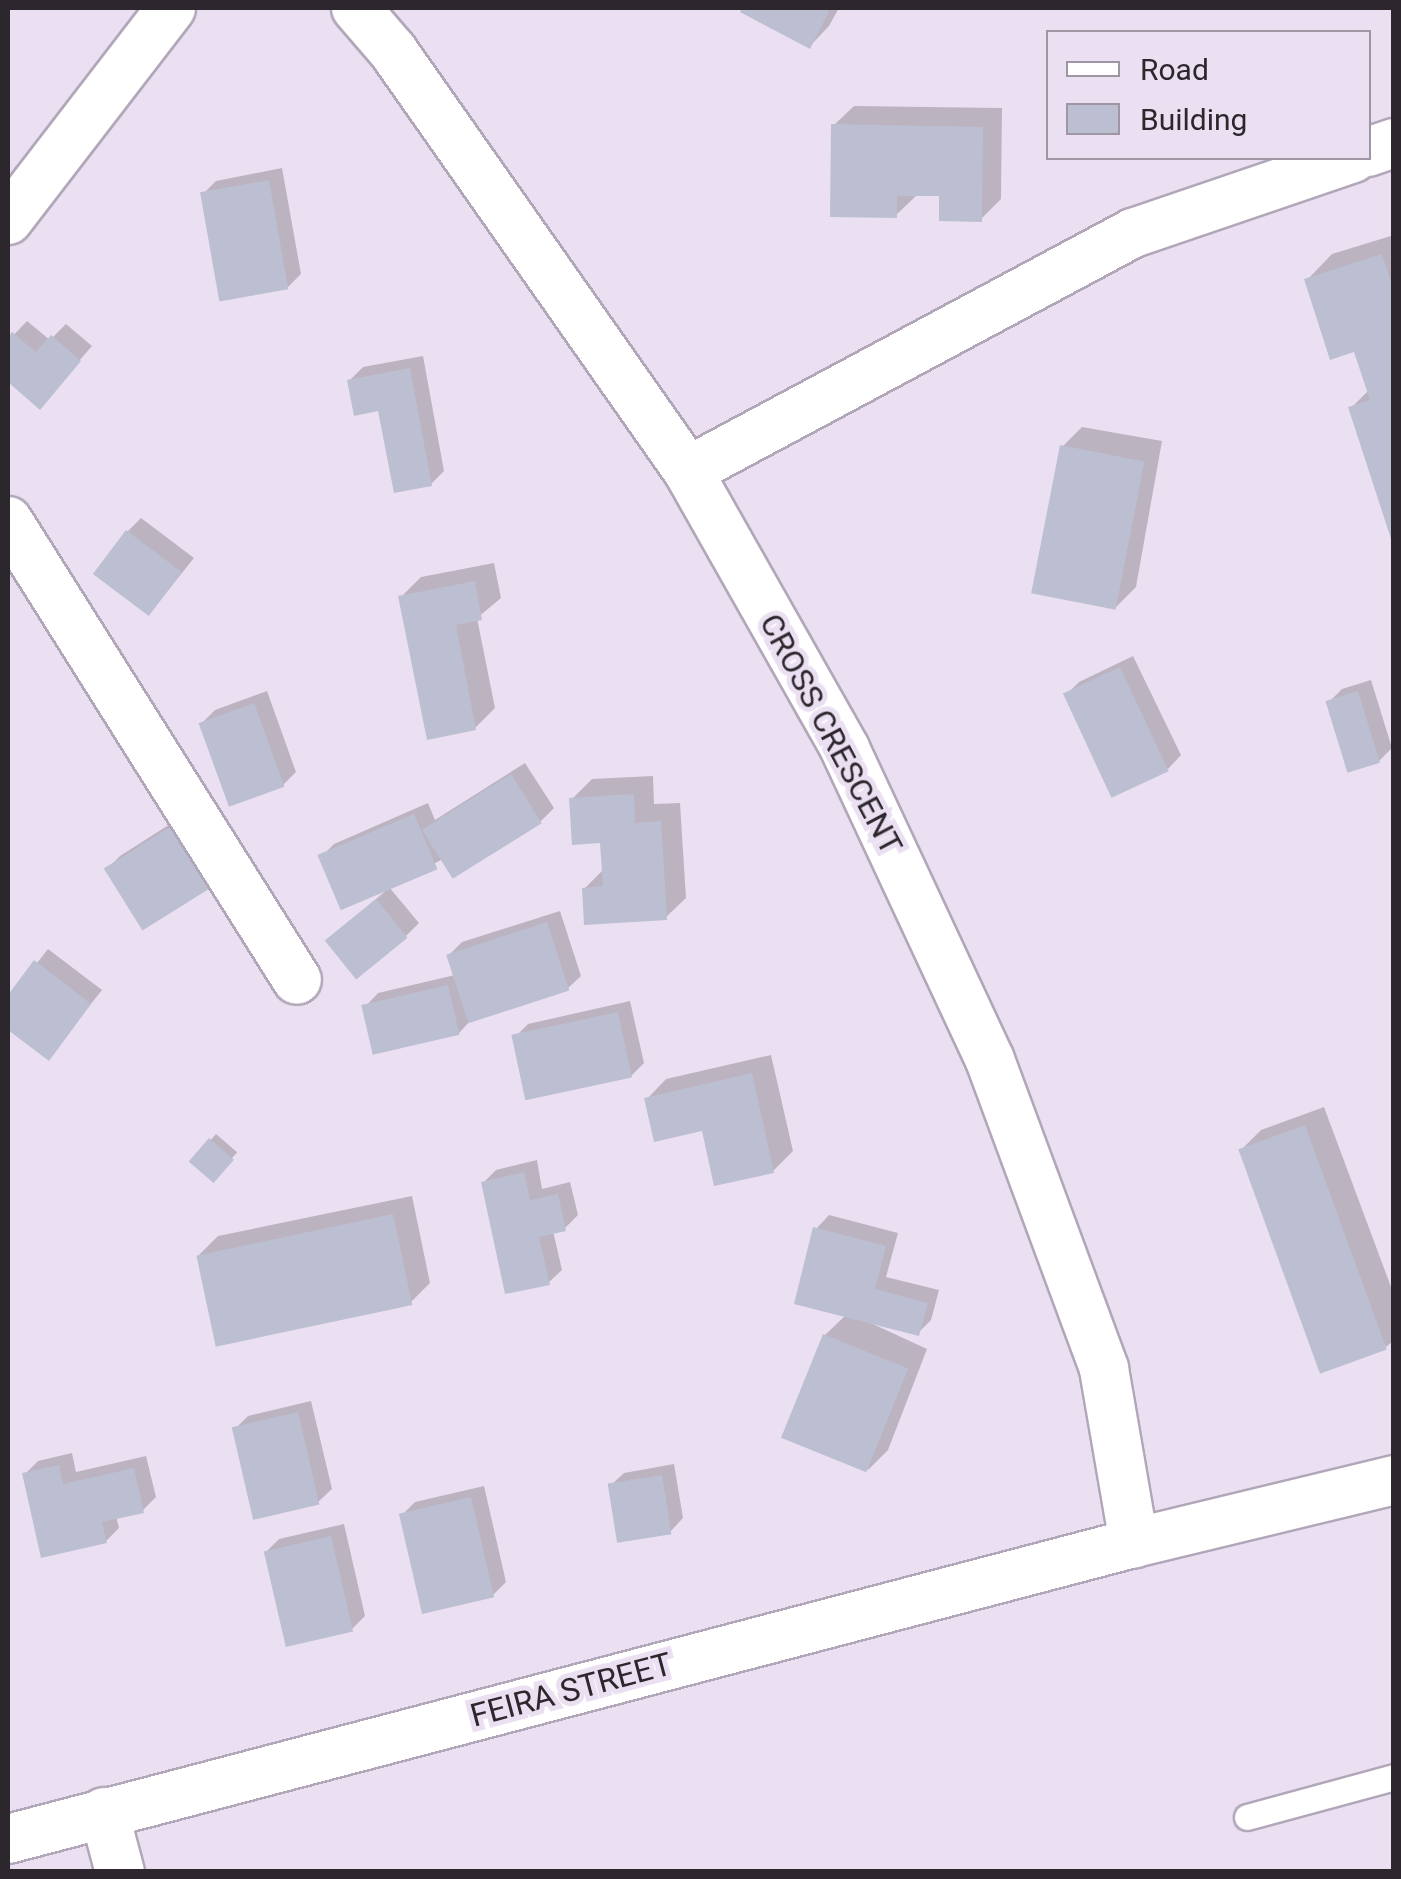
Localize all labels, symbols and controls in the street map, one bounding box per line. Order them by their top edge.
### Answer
legend [1046,30,1371,160]
text: Road [1140,52,1209,87]
text: Building [1140,102,1247,137]
street label: CROSS CRESCENT [751,607,911,861]
street label: FEIRA STREET [466,1645,676,1735]

